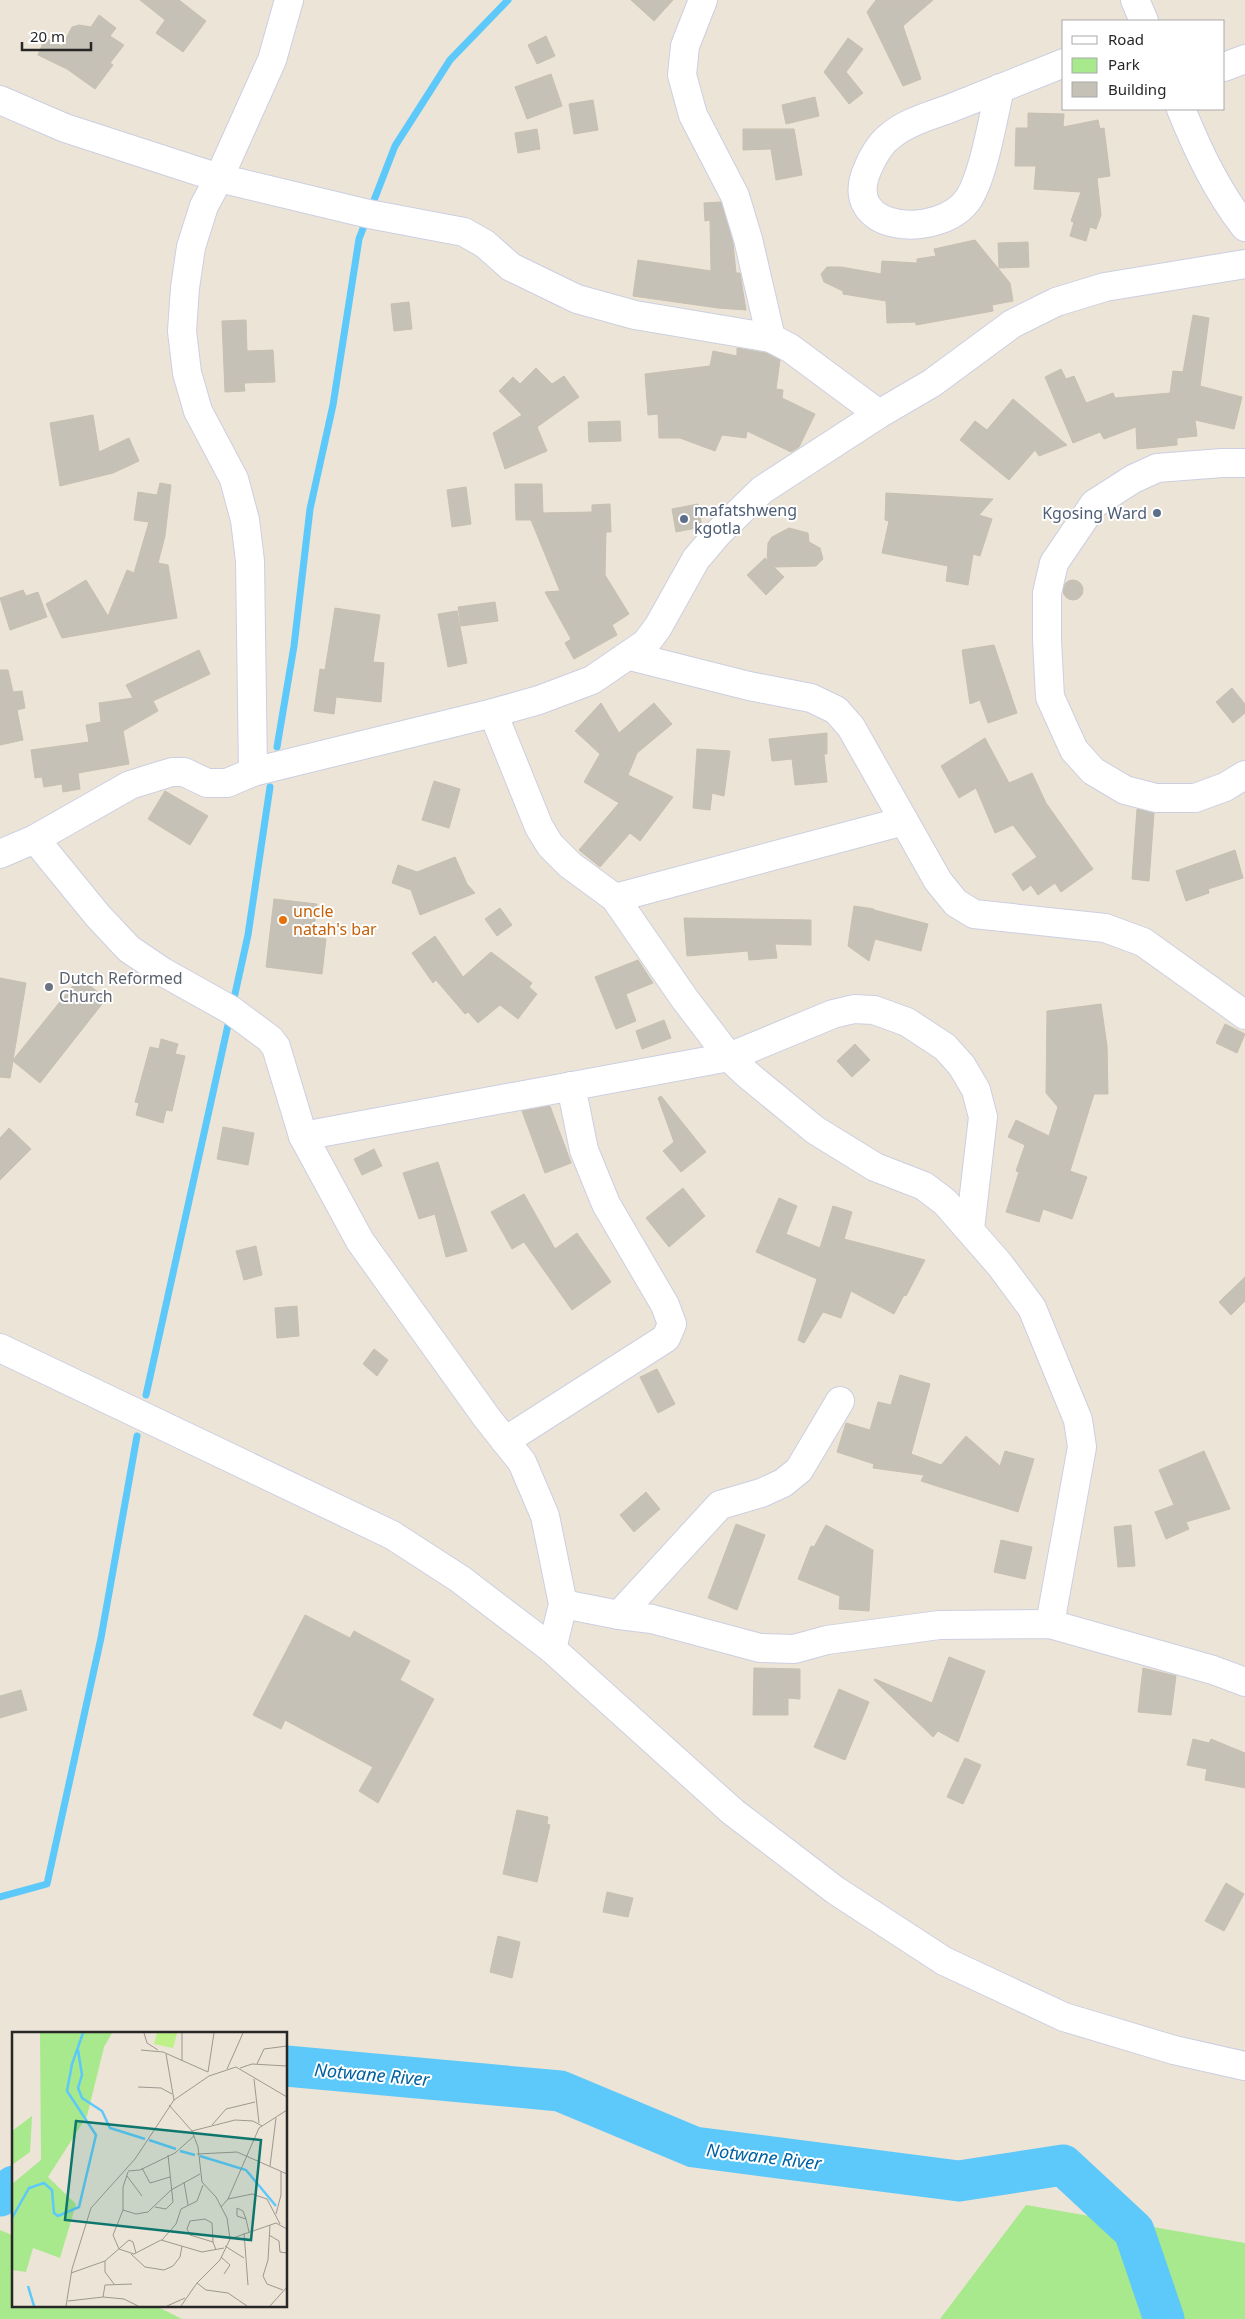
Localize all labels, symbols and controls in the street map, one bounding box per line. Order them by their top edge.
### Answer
scale bar [22,20,91,52]
legend [1062,20,1225,110]
text: 20 m [30,26,65,46]
text: Road [1108,29,1144,49]
text: Park [1108,54,1140,74]
text: Building [1108,79,1166,99]
place label: mafatshweng kgotla [694,499,797,539]
place label: Kgosing Ward [1042,502,1147,524]
marker: Kgosing Ward [1151,507,1163,519]
marker: mafatshweng kgotla [678,513,690,525]
place label: uncle natah's bar [293,900,377,940]
marker: uncle natah's bar [277,914,289,926]
place label: Dutch Reformed Church [59,967,183,1007]
marker: Dutch Reformed Church [43,981,55,993]
inset map [12,2032,288,2306]
water label: Notwane River [313,2057,431,2091]
water label: Notwane River [705,2137,824,2175]

